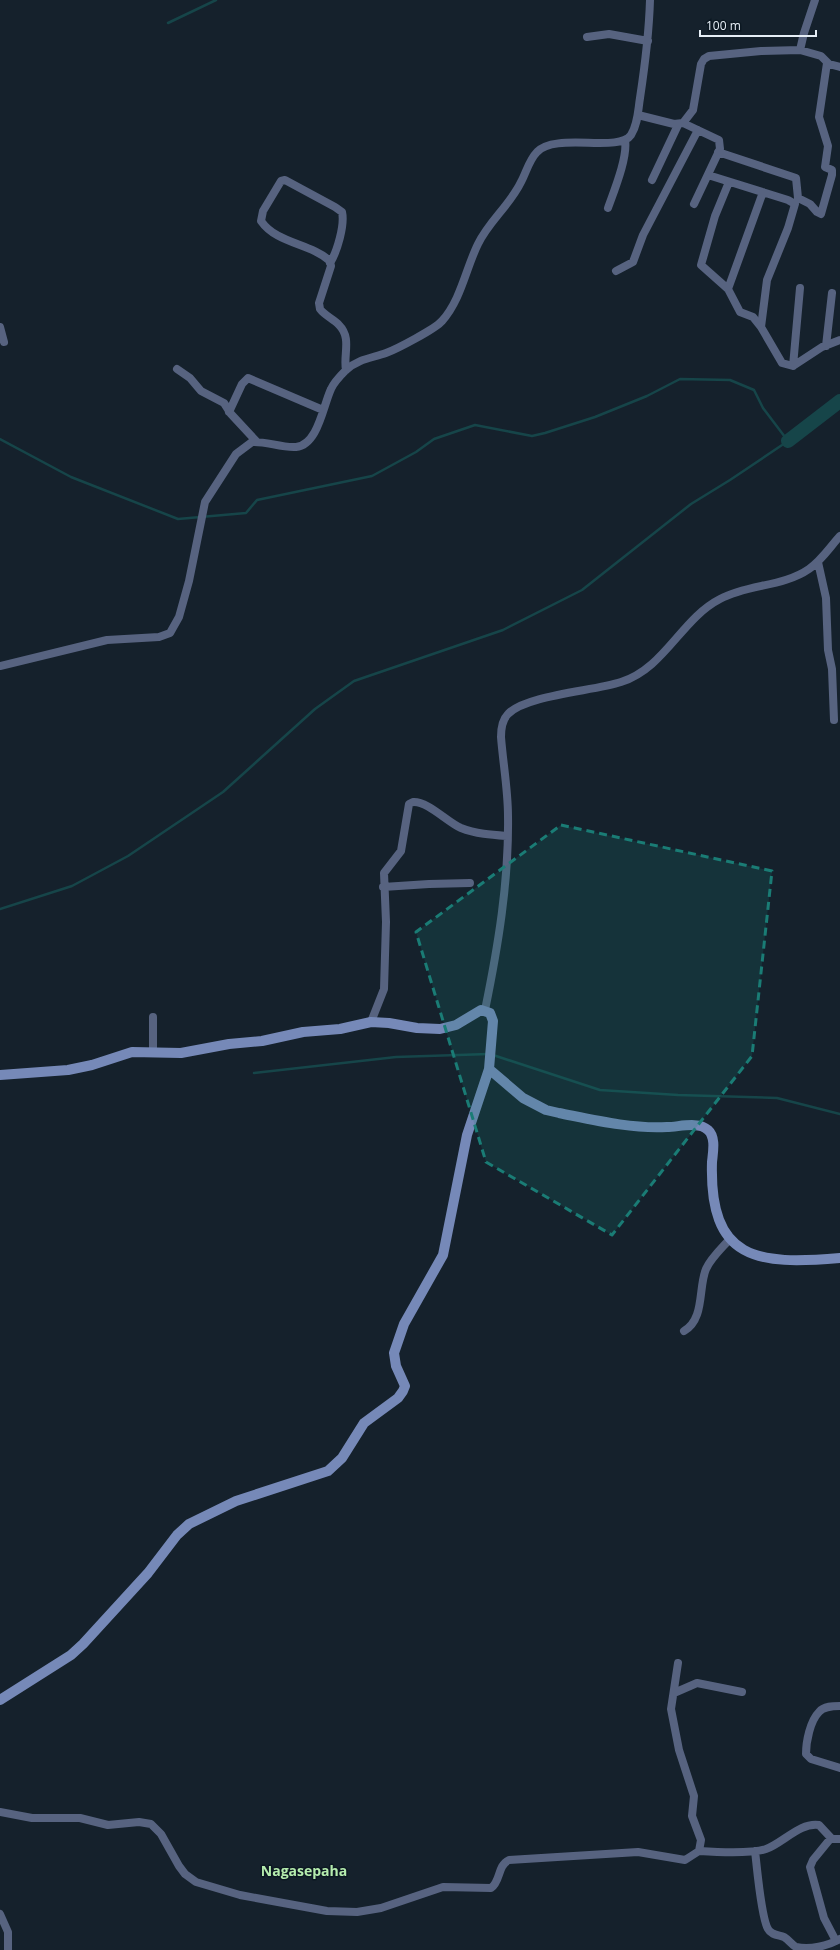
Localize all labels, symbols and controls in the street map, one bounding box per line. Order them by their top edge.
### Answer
scale bar [700,12,816,38]
text: 100 m [706,17,741,34]
district label: Nagasepaha [261,1861,347,1880]

